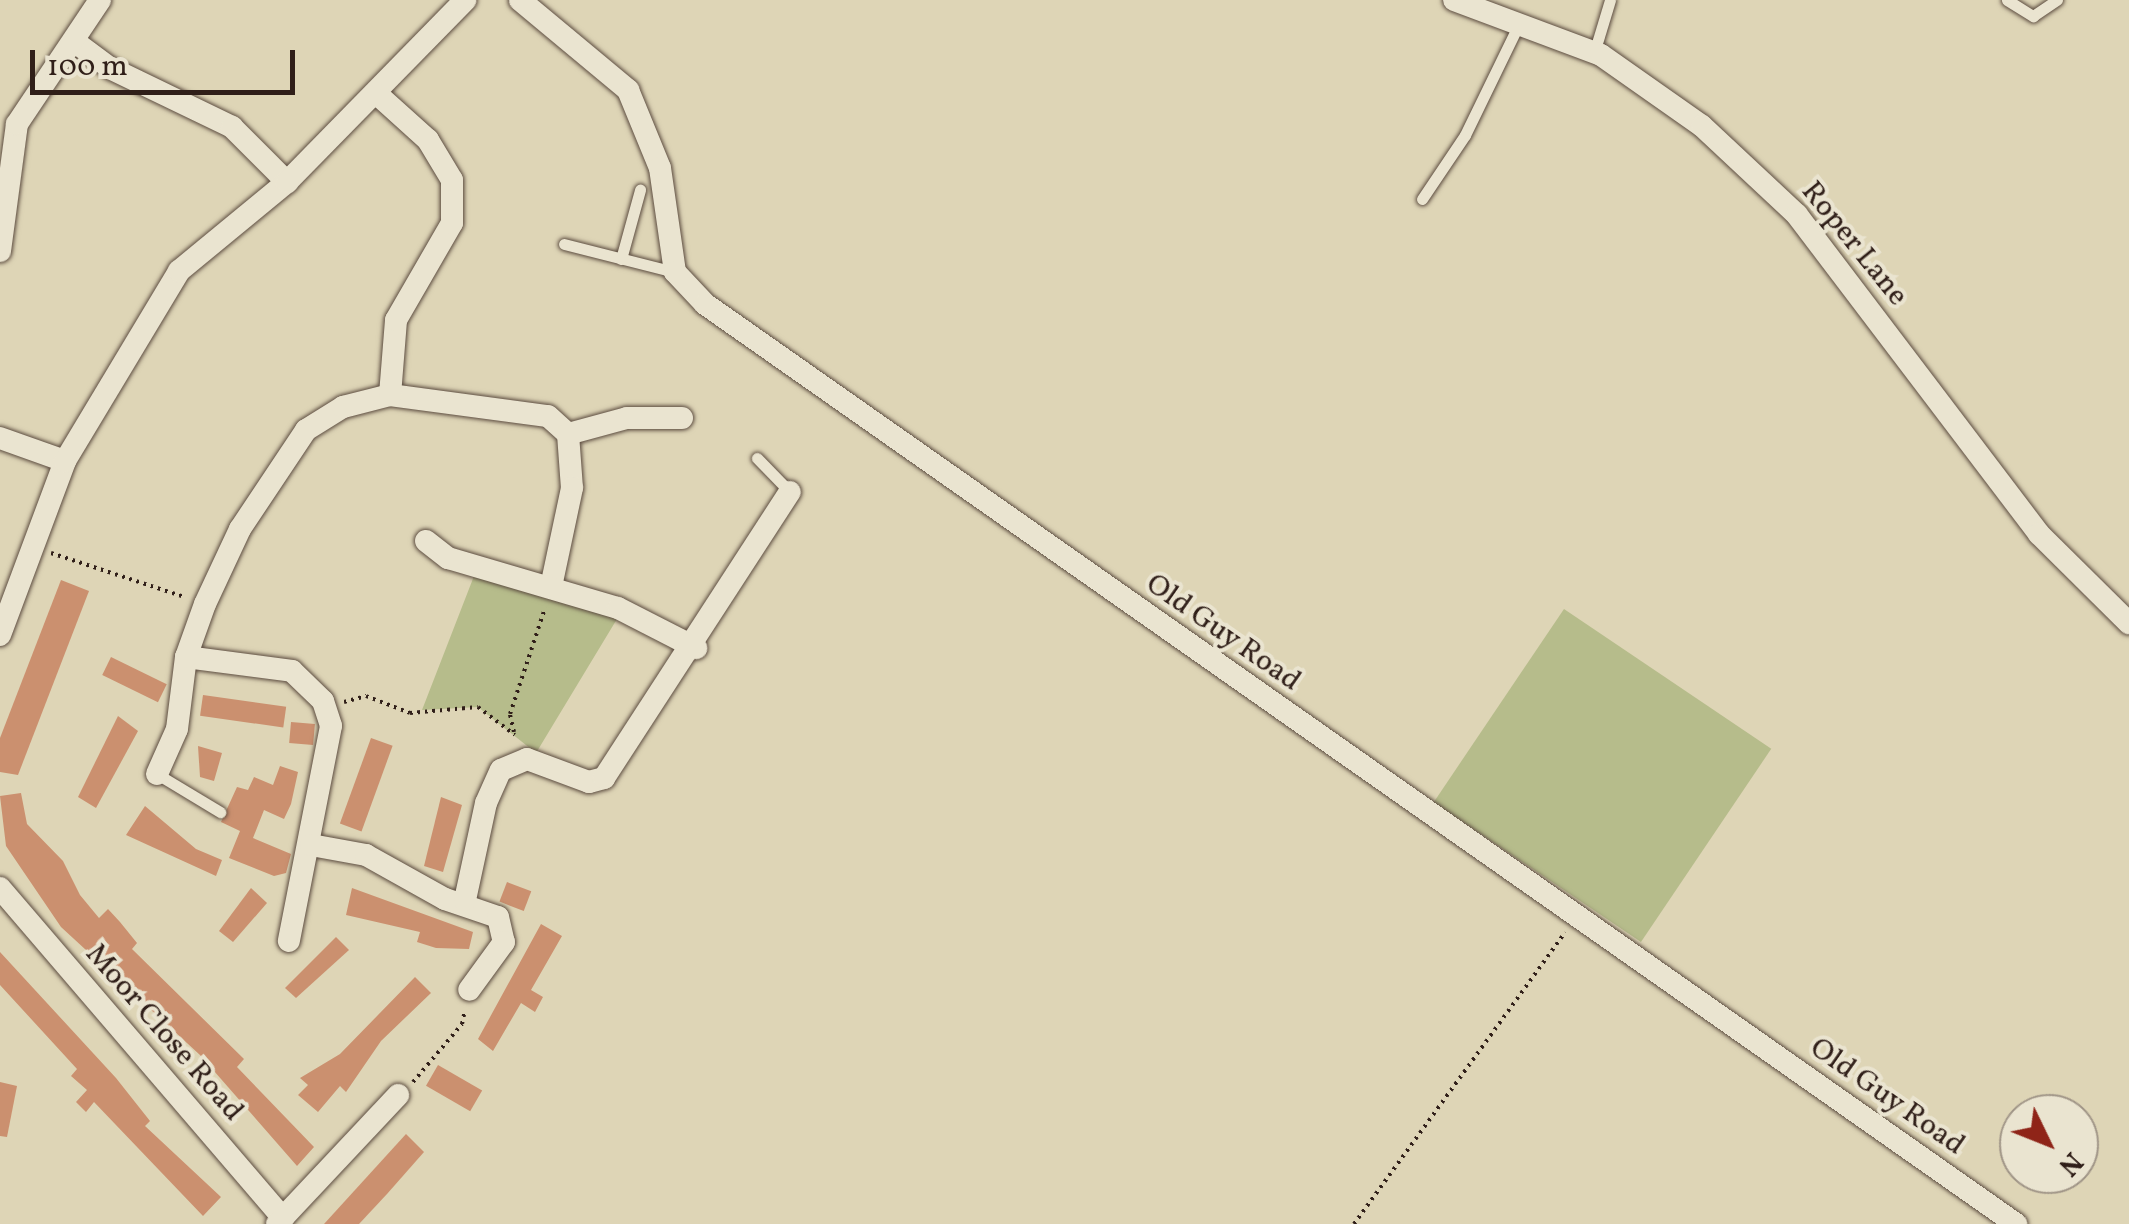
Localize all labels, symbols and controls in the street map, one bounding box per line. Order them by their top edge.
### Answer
scale bar [35,30,300,92]
text: 100 m [47,46,128,88]
street label: Roper Lane [1793,174,1915,314]
street label: Old Guy Road [1138,566,1308,700]
street label: Moor Close Road [77,937,251,1129]
street label: Old Guy Road [1802,1030,1972,1164]
north arrow [1999,1094,2099,1194]
text: N [2049,1143,2091,1184]

